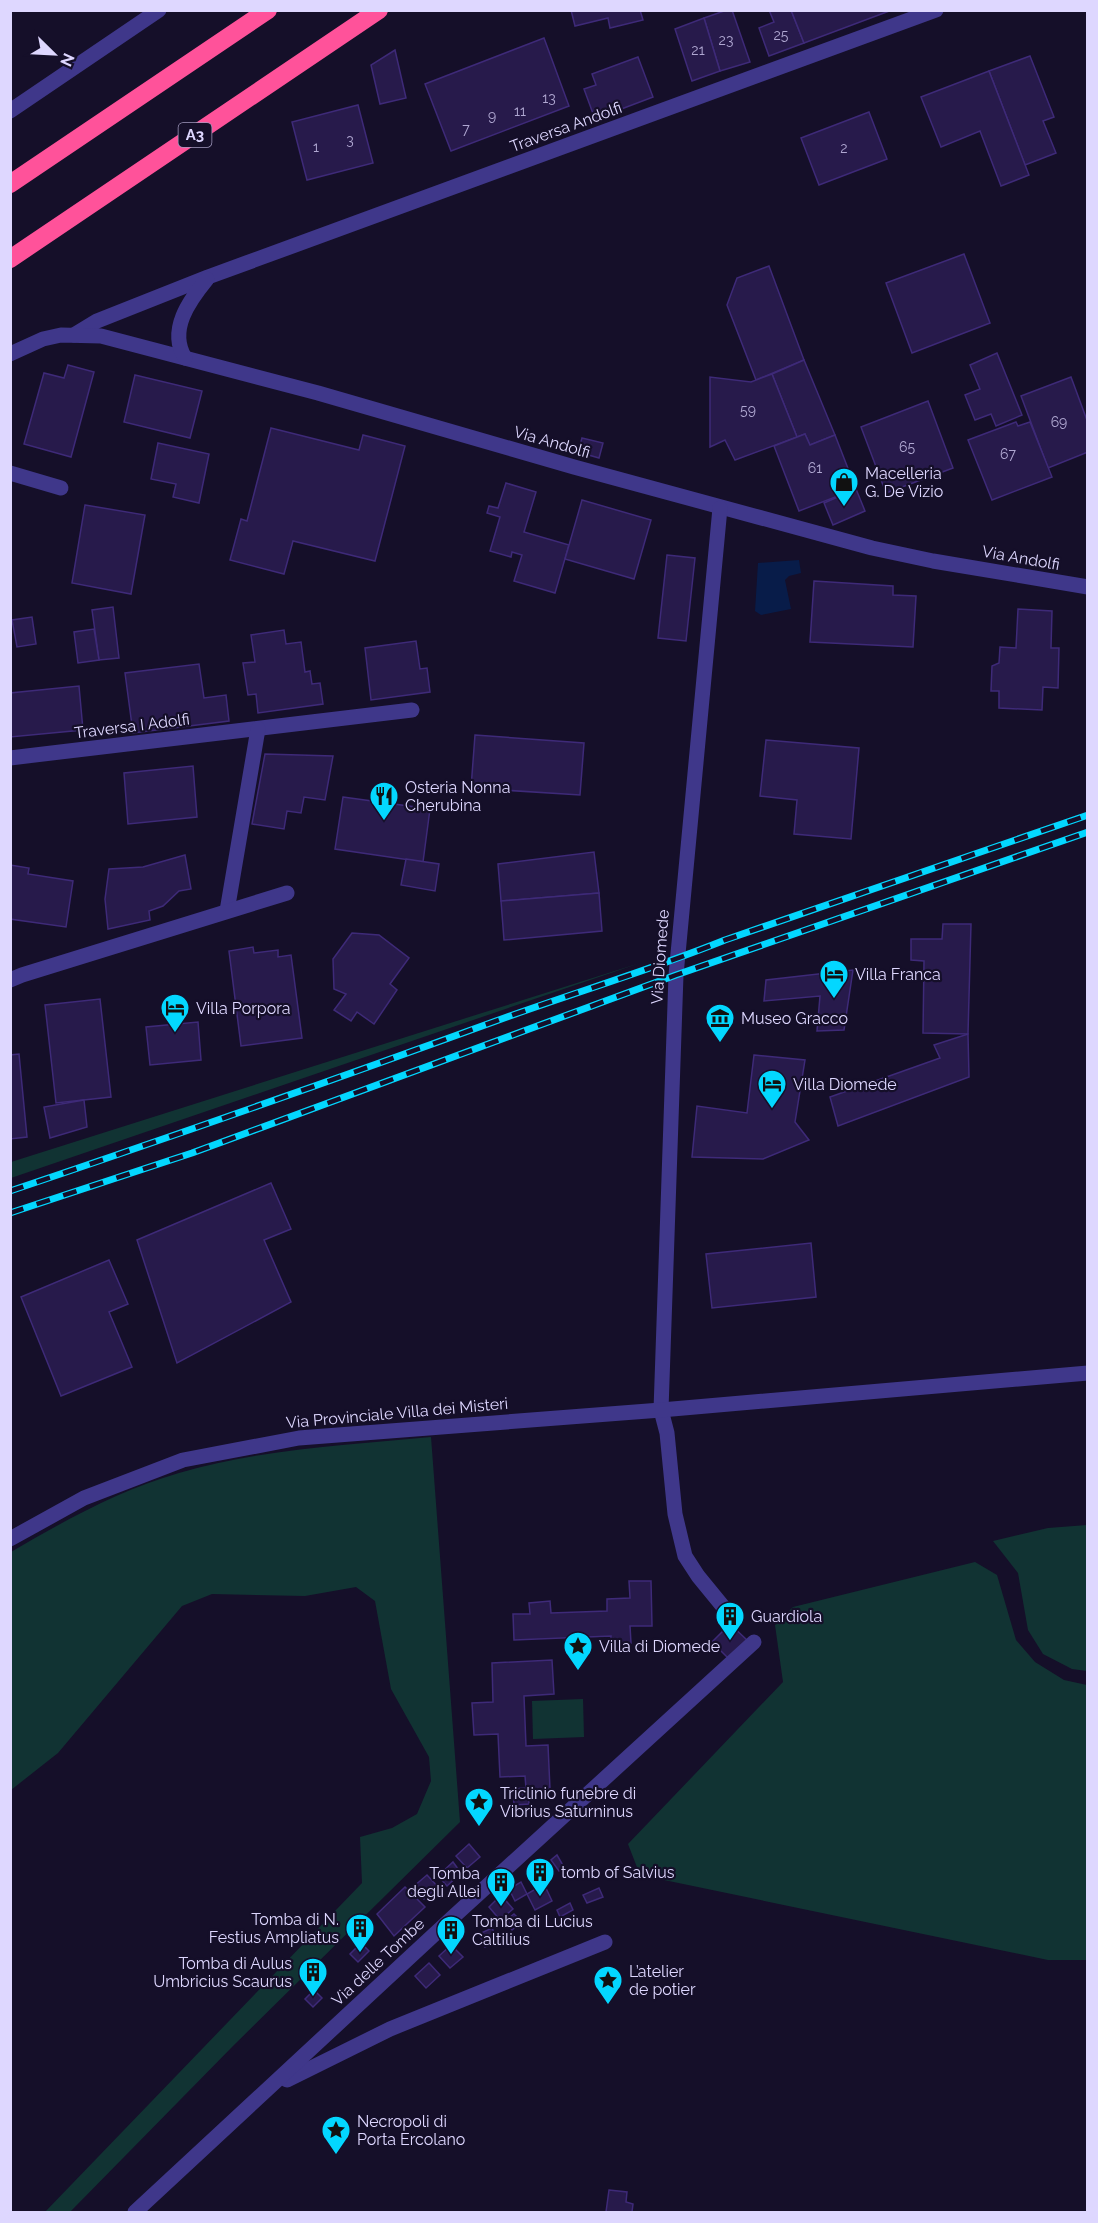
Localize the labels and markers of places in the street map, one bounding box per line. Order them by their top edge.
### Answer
place label: Macelleria G. De Vizio [865,464,943,501]
shop icon: Macelleria G. De Vizio [828,466,860,508]
place label: Osteria Nonna Cherubina [405,778,510,815]
restaurant icon: Osteria Nonna Cherubina [368,780,400,822]
hotel icon: Villa Franca [818,958,850,1000]
place label: Villa Franca [855,965,941,984]
hotel icon: Villa Porpora [159,992,191,1034]
place label: Villa Porpora [196,999,290,1018]
museum icon: Museo Gracco [704,1002,736,1044]
place label: Museo Gracco [741,1009,848,1028]
hotel icon: Villa Diomede [756,1068,788,1110]
place label: Villa Diomede [793,1075,897,1094]
building icon: Guardiola [714,1600,746,1642]
place label: Guardiola [751,1607,822,1626]
place icon: Villa di Diomede [562,1630,594,1672]
place label: Villa di Diomede [599,1637,720,1656]
place label: Triclinio funebre di Vibrius Saturninus [500,1784,636,1821]
place icon: Triclinio funebre di Vibrius Saturninus [463,1786,495,1828]
building icon: tomb of Salvius [524,1856,556,1898]
place label: tomb of Salvius [561,1863,675,1882]
place label: Tomba degli Allei [407,1864,480,1901]
building icon: Tomba degli Allei [485,1866,517,1908]
place label: Tomba di N. Festius Ampliatus [209,1910,339,1947]
building icon: Tomba di N. Festius Ampliatus [344,1912,376,1954]
place label: Tomba di Lucius Caltilius [472,1912,593,1949]
building icon: Tomba di Lucius Caltilius [435,1914,467,1956]
place label: Tomba di Aulus Umbricius Scaurus [153,1954,292,1991]
building icon: Tomba di Aulus Umbricius Scaurus [297,1956,329,1998]
place label: L’atelier de potier [629,1962,696,1999]
place icon: L’atelier de potier [592,1964,624,2006]
place label: Necropoli di Porta Ercolano [357,2112,465,2149]
place icon: Necropoli di Porta Ercolano [320,2114,352,2156]

